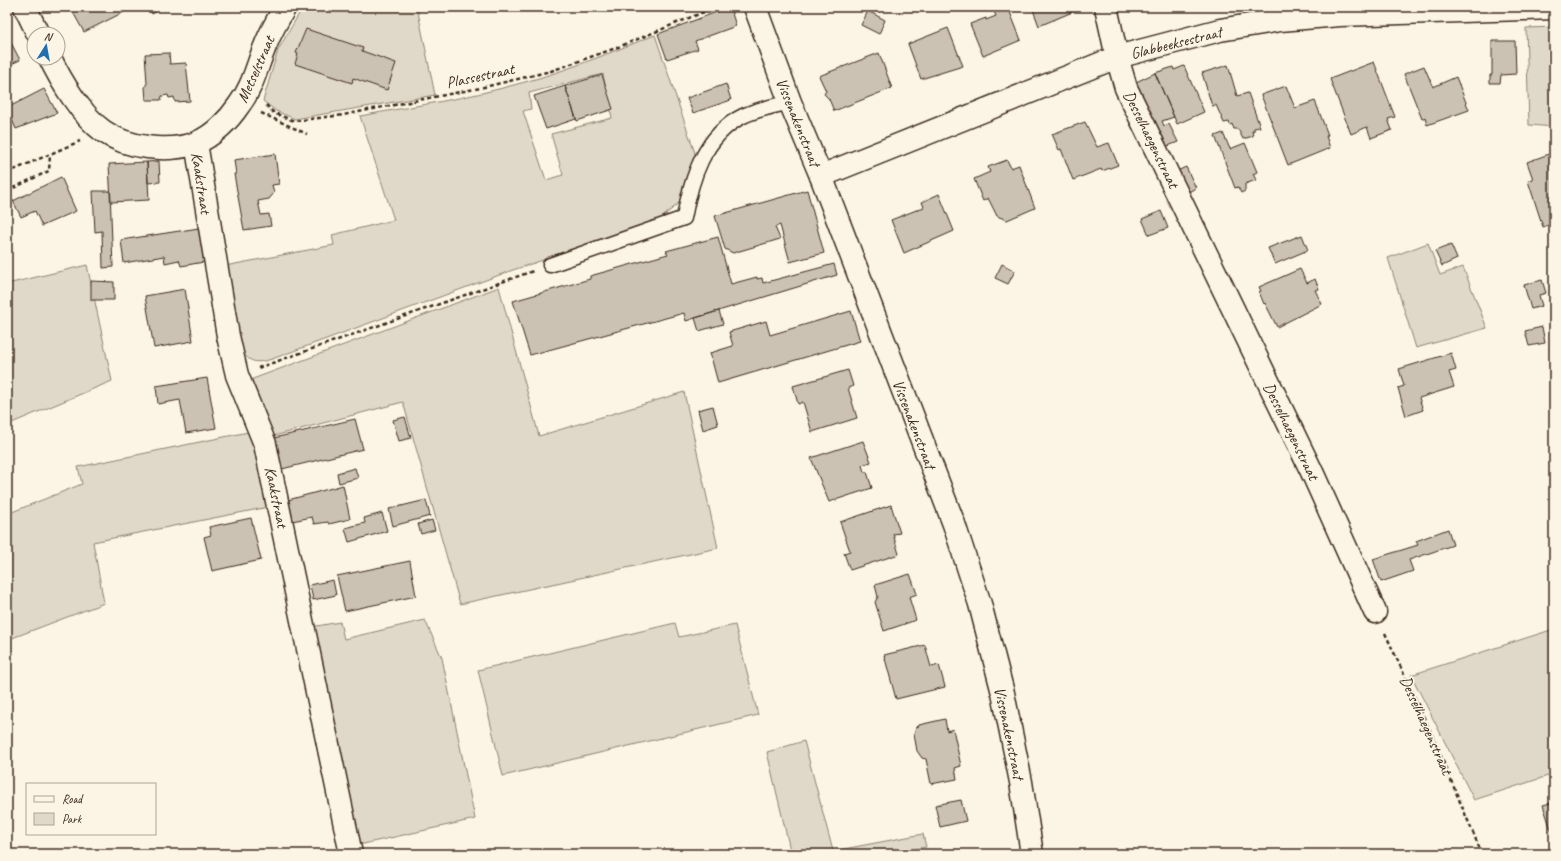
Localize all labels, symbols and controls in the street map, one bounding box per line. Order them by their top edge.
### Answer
street label: Glabbeeksestraat [1129,21,1227,64]
north arrow [26,26,66,66]
text: N [43,29,55,44]
street label: Metselstraat [232,31,280,106]
street label: Plassestraat [444,59,518,93]
street label: Vissenakenstraat [771,75,826,172]
street label: Desselhaegenstraat [1119,87,1184,193]
street label: Kaakstraat [186,151,216,217]
street label: Vissenakenstraat [888,377,941,474]
street label: Desselhaegenstraat [1259,379,1324,485]
street label: Kaakstraat [260,465,293,531]
street label: Desselhaegenstraat [1395,673,1457,779]
street label: Vissenakenstraat [989,685,1029,784]
legend [26,783,156,835]
text: Road [62,791,84,807]
text: Park [62,811,83,827]

